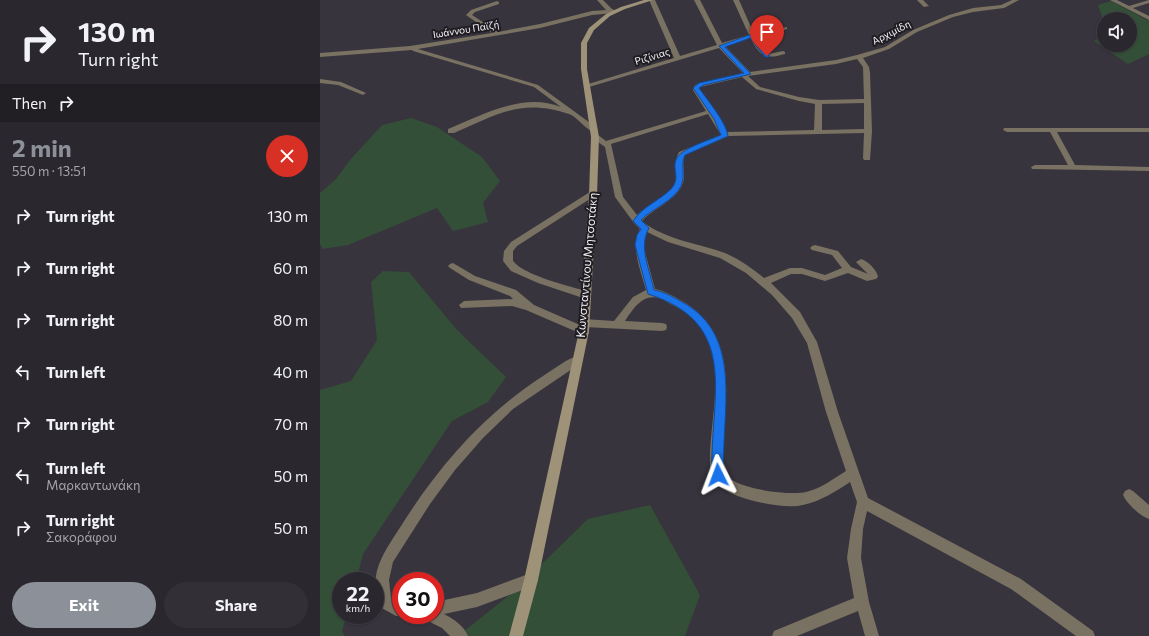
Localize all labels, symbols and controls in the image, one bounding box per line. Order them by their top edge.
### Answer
map controls [1097,12,1137,52]
button: sound [1097,12,1137,52]
text: 130 m [78,14,155,48]
pin [750,15,784,56]
icon: right [12,16,64,68]
street label: Αρχιμίδη [870,17,912,47]
street label: Ιωάννου Παϊζή [432,18,500,40]
icon: arrive [756,21,778,43]
street label: Ριζίνιας [633,45,671,67]
text: Turn right [78,48,158,70]
icon: right [55,92,77,114]
text: Then [12,94,47,112]
text: 2 min [12,133,72,162]
button: close [266,135,308,177]
text: 550 m · 13:51 [12,163,86,179]
street label: Κωνσταντίνου Μητσοτάκη [573,192,599,338]
icon: right [12,205,34,227]
text: Turn right [46,207,115,225]
text: 130 m [267,207,308,225]
icon: right [12,257,34,279]
text: Turn right [46,259,115,277]
text: 60 m [273,259,308,277]
icon: right [12,309,34,331]
text: Turn right [46,311,115,329]
text: 80 m [273,311,308,329]
icon: left [12,361,34,383]
text: Turn left [46,363,105,381]
text: 40 m [273,363,308,381]
icon: right [12,413,34,435]
text: Turn right [46,415,115,433]
text: 70 m [274,415,308,433]
position arrow [697,454,739,496]
text: Turn left [46,459,105,477]
icon: left [12,465,34,487]
text: 50 m [274,467,308,485]
text: Μαρκαντωνάκη [46,477,140,493]
text: Turn right [46,511,115,529]
icon: right [12,517,34,539]
text: 50 m [274,519,308,537]
text: Σακοράφου [46,529,117,545]
speed limit sign: 30 [392,572,444,624]
text: 22 [347,581,369,605]
button: Exit [12,582,156,628]
button: Share [164,582,308,628]
text: km/h [346,602,370,614]

